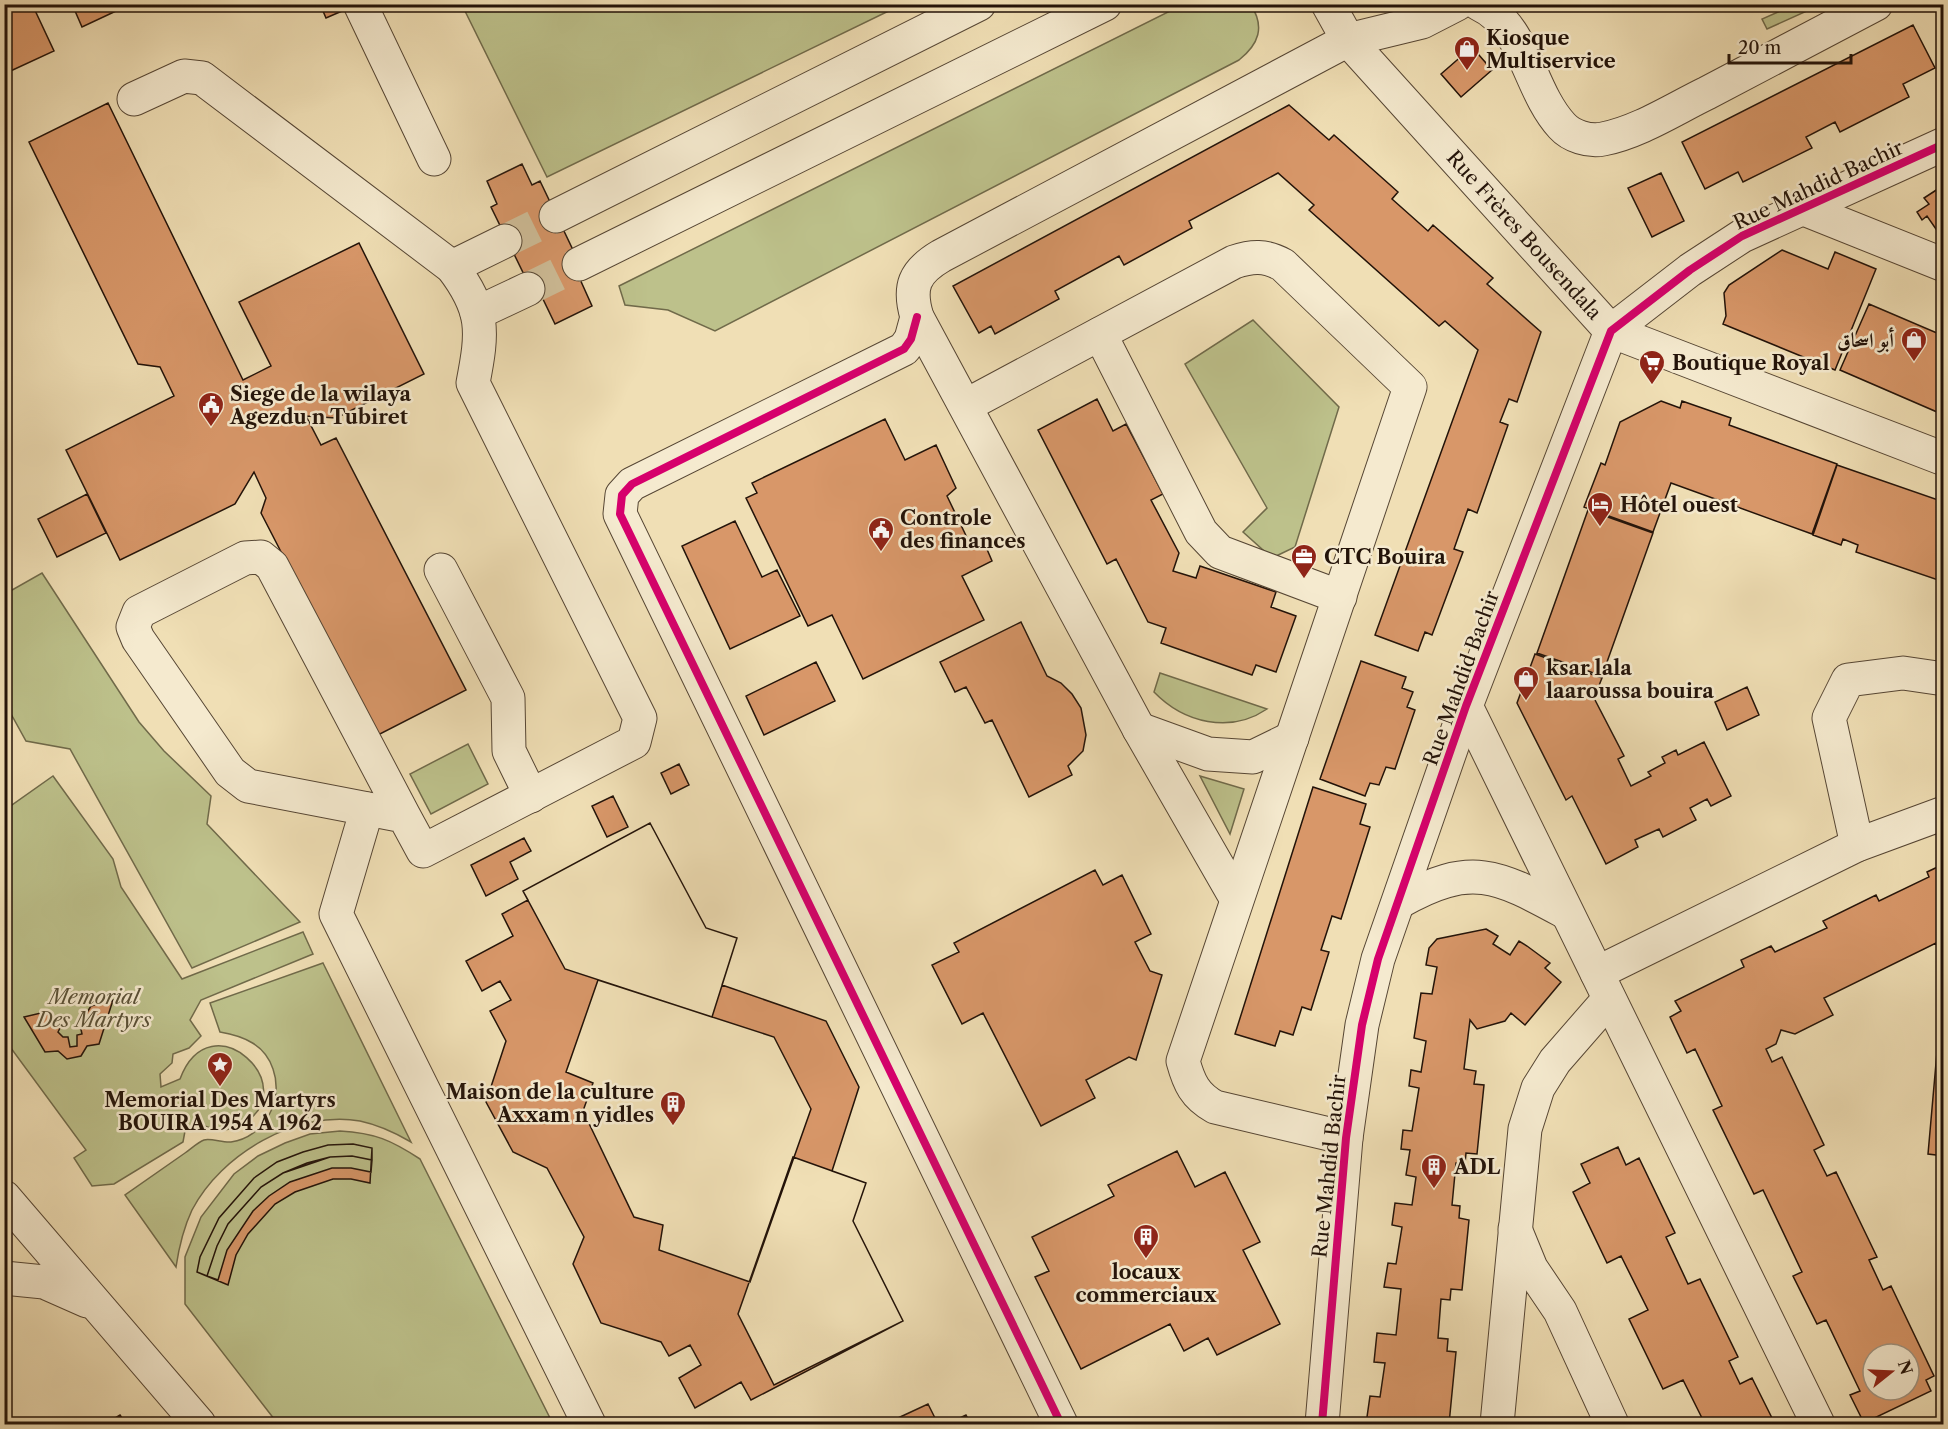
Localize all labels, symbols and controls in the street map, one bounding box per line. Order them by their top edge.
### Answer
place label: Kiosque Multiservice [1486,26,1616,73]
scale bar [1729,27,1850,65]
shop icon: Kiosque Multiservice [1452,34,1482,72]
text: 20 m [1738,37,1782,59]
street label: Rue Mahdid Bachir [1729,135,1907,235]
street label: Rue Frères Bousendala [1442,145,1607,325]
shop icon: أبو اسحاق [1899,325,1929,363]
place label: أبو اسحاق [1837,327,1894,353]
supermarket icon: Boutique Royal [1637,348,1667,386]
place label: Boutique Royal [1672,351,1829,375]
place label: Siege de la wilaya Agezdu n Tubiret [229,382,412,429]
public building icon: Siege de la wilaya Agezdu n Tubiret [196,390,226,428]
hotel icon: Hôtel ouest [1585,490,1615,528]
place label: Hôtel ouest [1620,493,1738,517]
place label: Controle des finances [900,506,1026,553]
public building icon: Controle des finances [866,515,896,553]
office icon: CTC Bouira [1289,542,1319,580]
place label: CTC Bouira [1324,545,1446,569]
street label: Rue Mahdid Bachir [1418,587,1504,769]
place label: ksar lala laaroussa bouira [1546,656,1714,703]
shop icon: ksar lala laaroussa bouira [1511,664,1541,702]
park label: Memorial Des Martyrs [35,985,151,1032]
place icon: Memorial Des Martyrs BOUIRA 1954 A 1962 [205,1050,235,1088]
street label: Rue Mahdid Bachir [1307,1072,1351,1259]
place label: Maison de la culture Axxam n yidles [446,1080,654,1127]
place label: Memorial Des Martyrs BOUIRA 1954 A 1962 [104,1088,336,1135]
building icon: Maison de la culture Axxam n yidles [658,1089,688,1127]
building icon: ADL [1419,1152,1449,1190]
place label: ADL [1453,1155,1501,1179]
building icon: locaux commerciaux [1131,1222,1161,1260]
place label: locaux commerciaux [1075,1260,1218,1307]
north arrow [1861,1342,1921,1402]
text: N [1894,1358,1917,1377]

